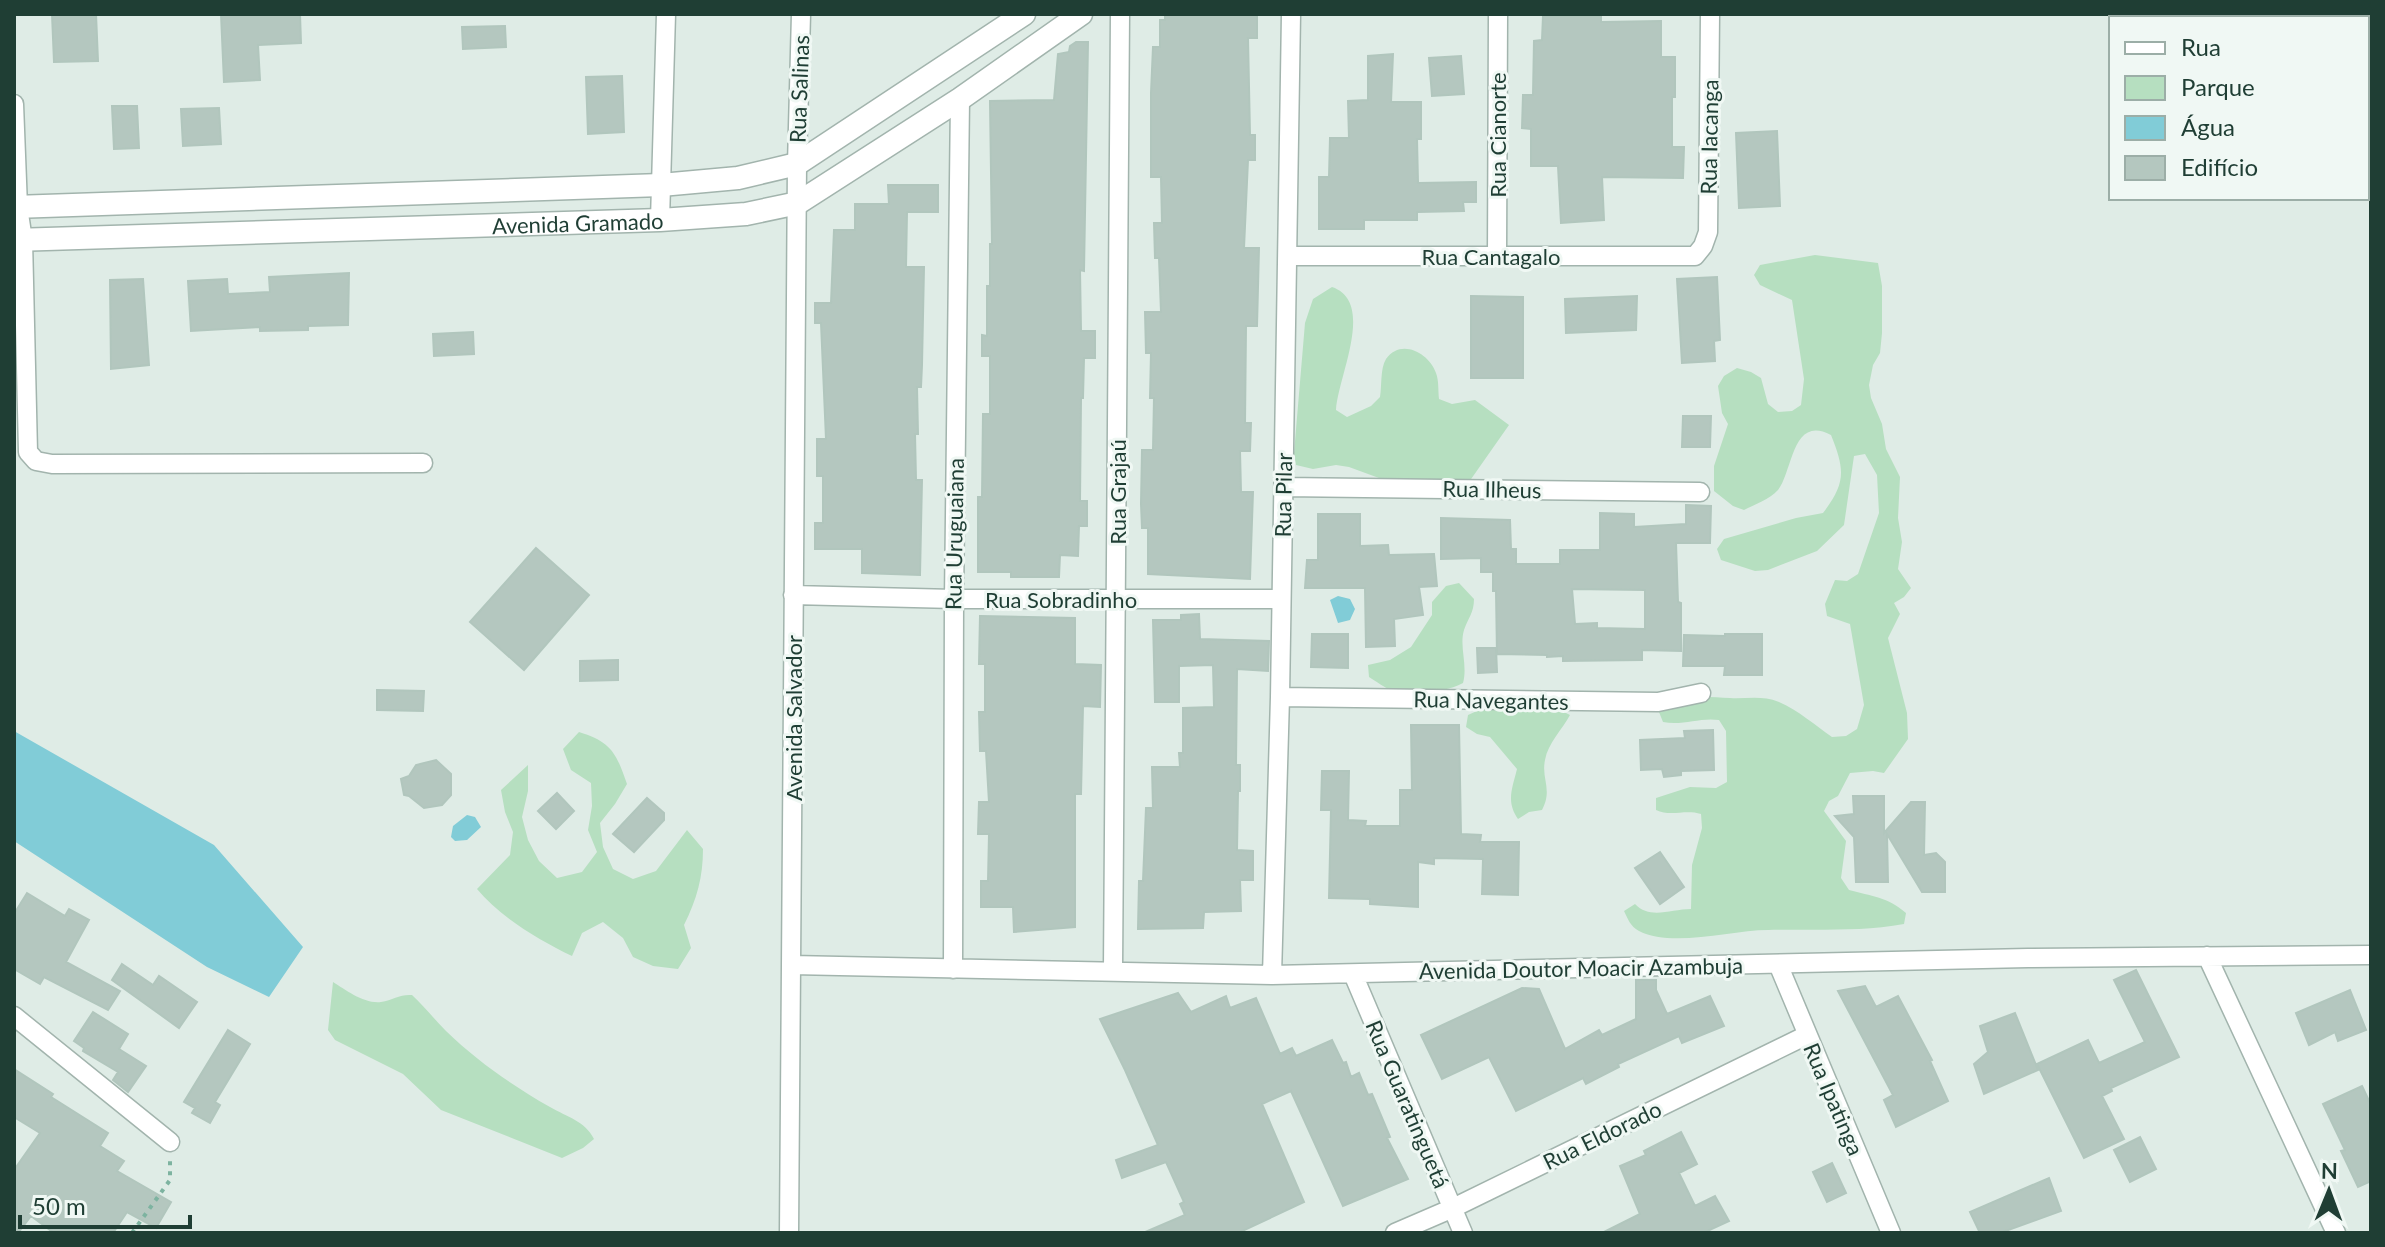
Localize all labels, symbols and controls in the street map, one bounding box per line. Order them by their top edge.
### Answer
legend [2109,16,2369,200]
text: Rua [2181,32,2221,61]
street label: Rua Salinas [784,35,814,143]
street label: Rua Cianorte [1484,72,1511,198]
text: Parque [2181,72,2255,101]
street label: Rua Iacanga [1694,79,1724,195]
text: Água [2181,112,2235,141]
text: Edifício [2181,152,2258,181]
street label: Avenida Gramado [492,206,664,239]
street label: Rua Cantagalo [1422,243,1560,270]
street label: Rua Grajaú [1104,439,1131,545]
street label: Rua Pilar [1269,452,1297,538]
street label: Rua Uruguaiana [939,458,969,610]
street label: Rua Ilheus [1442,475,1542,503]
street label: Rua Sobradinho [985,586,1137,613]
street label: Avenida Salvador [780,635,807,801]
street label: Rua Navegantes [1413,685,1569,715]
street label: Avenida Doutor Moacir Azambuja [1419,952,1743,984]
street label: Rua Guaratinguetá [1360,1016,1456,1192]
street label: Rua Ipatinga [1798,1039,1870,1159]
street label: Rua Eldorado [1538,1095,1666,1175]
north arrow [2289,1151,2369,1231]
text: N [2321,1157,2338,1184]
scale bar [20,1179,190,1229]
text: 50 m [32,1191,86,1220]

